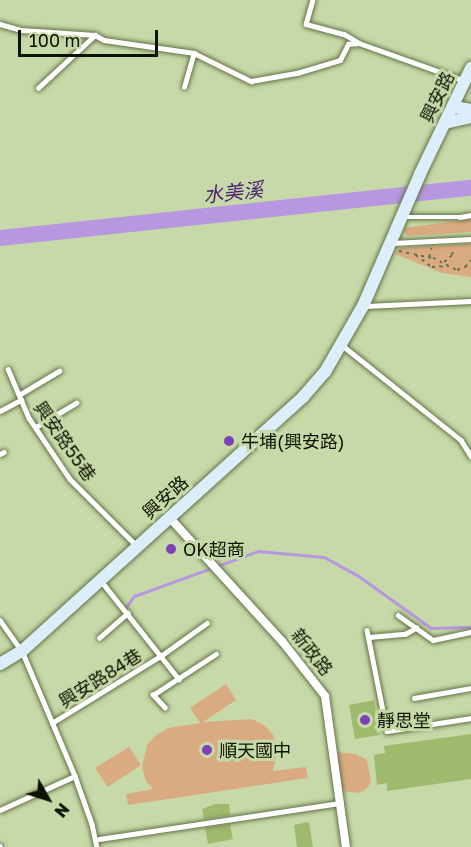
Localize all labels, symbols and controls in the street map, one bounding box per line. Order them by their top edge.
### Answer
scale bar [21,18,160,56]
text: 100 m [29,29,80,51]
street label: 興安路 [415,68,459,126]
water label: 水美溪 [202,177,264,207]
street label: 興安路55巷 [30,397,100,485]
place label: 牛埔(興安路) [241,430,345,452]
marker: 牛埔(興安路) [222,434,236,448]
street label: 興安路 [138,471,192,523]
place label: OK超商 [183,538,245,560]
marker: OK超商 [164,542,178,556]
street label: 新政路 [287,624,337,680]
street label: 興安路84巷 [54,644,146,712]
place label: 靜思堂 [377,709,431,731]
marker: 靜思堂 [358,713,372,727]
place label: 順天國中 [219,739,291,761]
marker: 順天國中 [200,743,214,757]
north arrow [18,769,78,829]
text: N [50,799,74,821]

